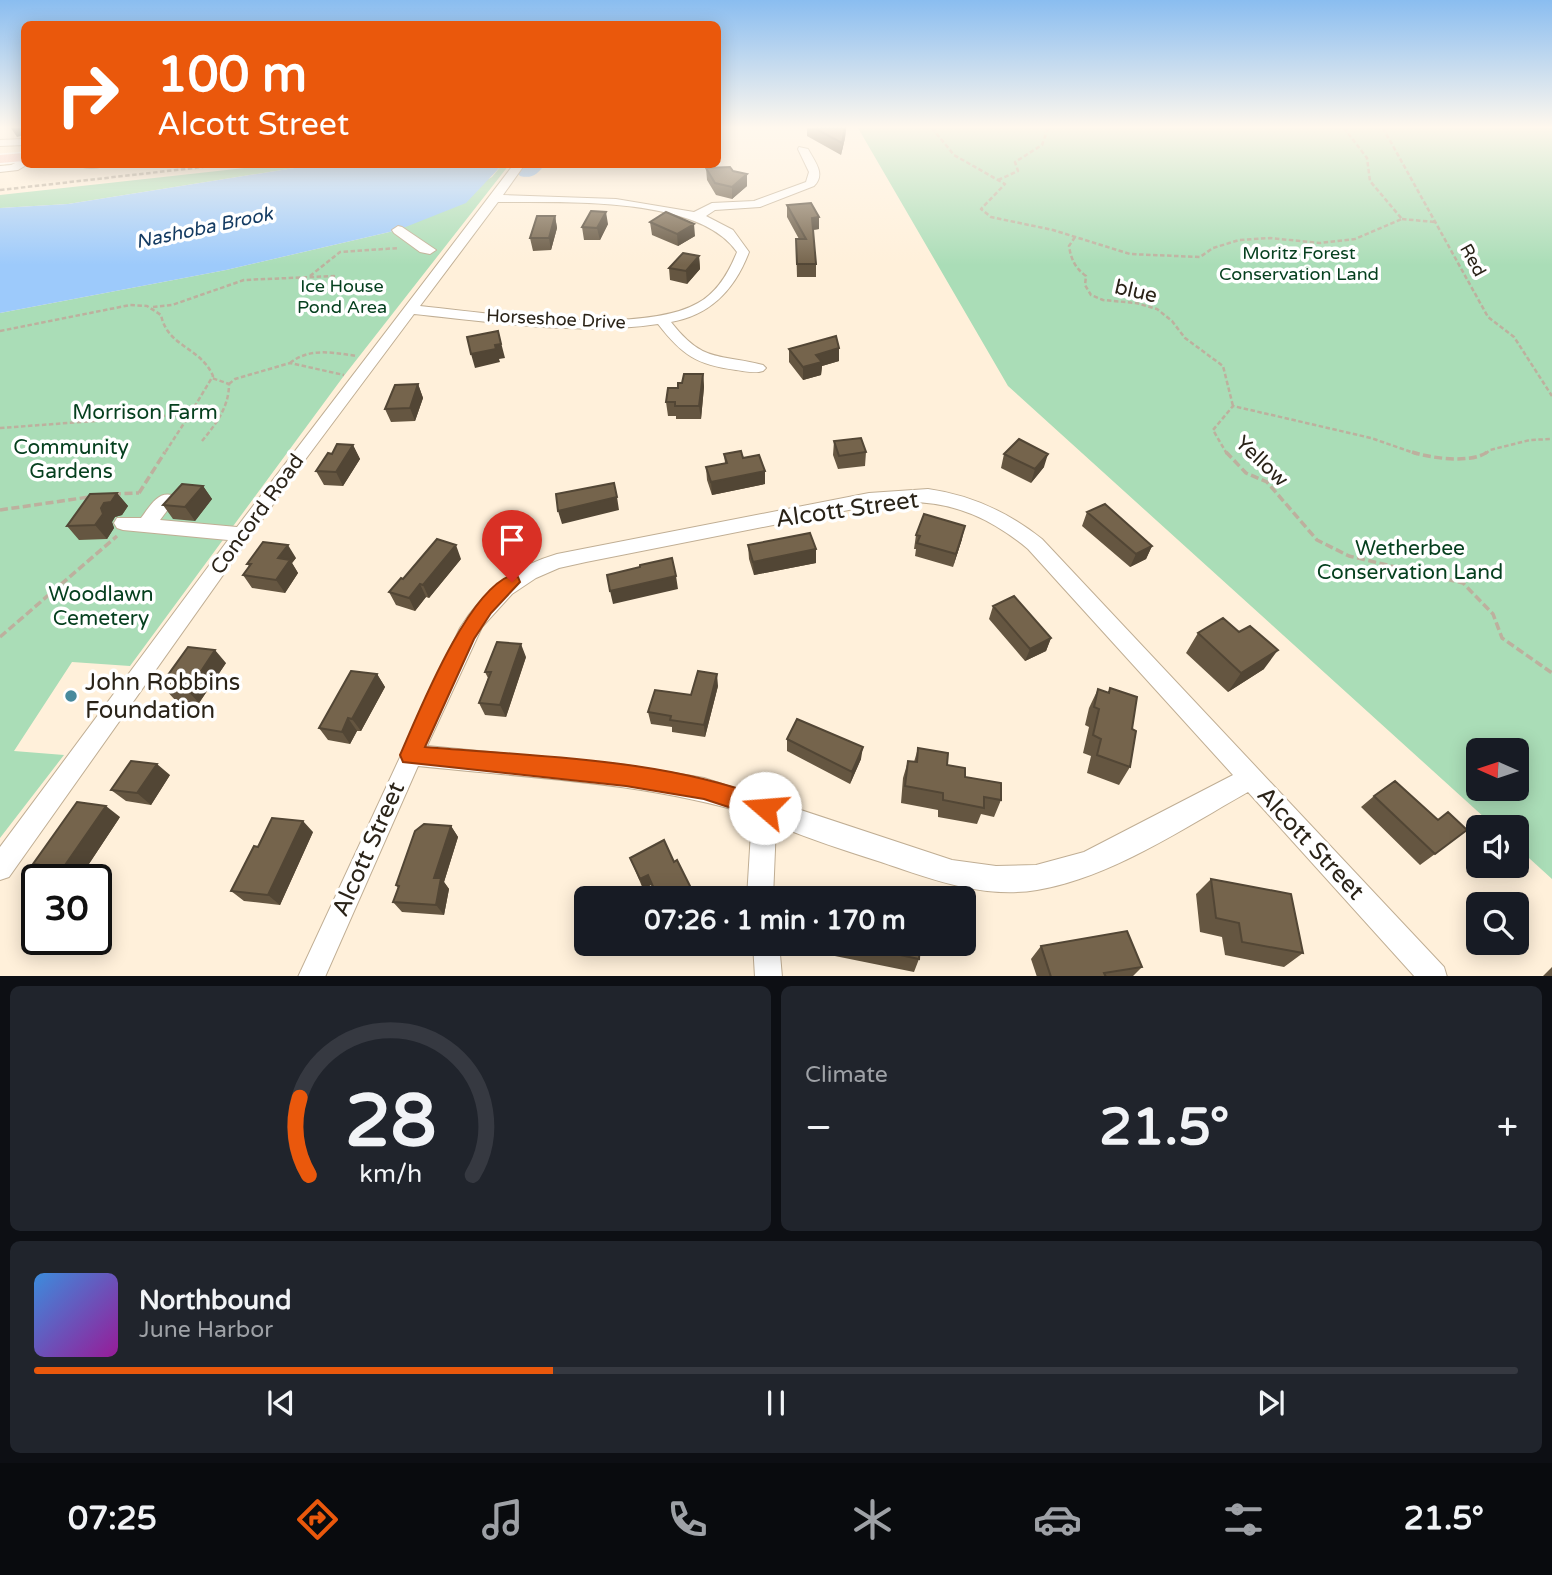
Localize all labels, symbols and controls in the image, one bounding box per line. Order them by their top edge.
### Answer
text: 100 m [157,46,307,105]
icon: right [42,49,133,140]
text: Alcott Street [157,106,349,144]
water label: Nashoba Brook [134,202,276,253]
street label: Red [1455,240,1491,280]
park label: Moritz Forest Conservation Land [1219,242,1379,285]
street label: blue [1112,274,1160,309]
park label: Ice House Pond Area [297,275,387,318]
street label: Horseshoe Drive [486,304,626,334]
park label: Morrison Farm [72,400,218,425]
street label: Yellow [1230,431,1294,492]
park label: Community Gardens [13,435,129,484]
street label: Concord Road [205,449,310,579]
street label: Alcott Street [774,485,920,534]
pin [482,510,542,582]
icon: arrive [493,521,531,559]
park label: Wetherbee Conservation Land [1317,536,1503,585]
park label: Woodlawn Cemetery [48,582,154,631]
place label: John Robbins Foundation [85,668,240,725]
marker: John Robbins Foundation [63,688,79,704]
north arrow [1466,738,1530,802]
map controls [1466,738,1529,955]
position arrow [728,771,802,845]
street label: Alcott Street [326,777,411,921]
street label: Alcott Street [1251,781,1370,906]
button: sound [1466,815,1529,878]
speed limit sign: 30 [21,864,112,955]
button: search [1466,892,1529,955]
text: 07:26 · 1 min · 170 m [644,905,906,936]
text: Climate [805,1061,888,1089]
text: 28 [345,1078,436,1166]
text: 21.5° [1099,1096,1229,1159]
text: − [805,1105,832,1151]
text: + [1497,1105,1518,1151]
text: km/h [359,1158,422,1188]
text: Northbound [139,1285,291,1316]
text: June Harbor [139,1316,273,1344]
icon: previous [262,1384,300,1422]
icon: pause [757,1384,795,1422]
icon: next [1252,1384,1290,1422]
icon: directions [293,1495,342,1544]
icon: music [478,1495,527,1544]
icon: phone [663,1495,712,1544]
icon: climate [848,1495,897,1544]
icon: car [1033,1495,1082,1544]
icon: filters [1219,1495,1268,1544]
text: 07:25 [68,1500,157,1538]
text: 21.5° [1404,1500,1484,1538]

